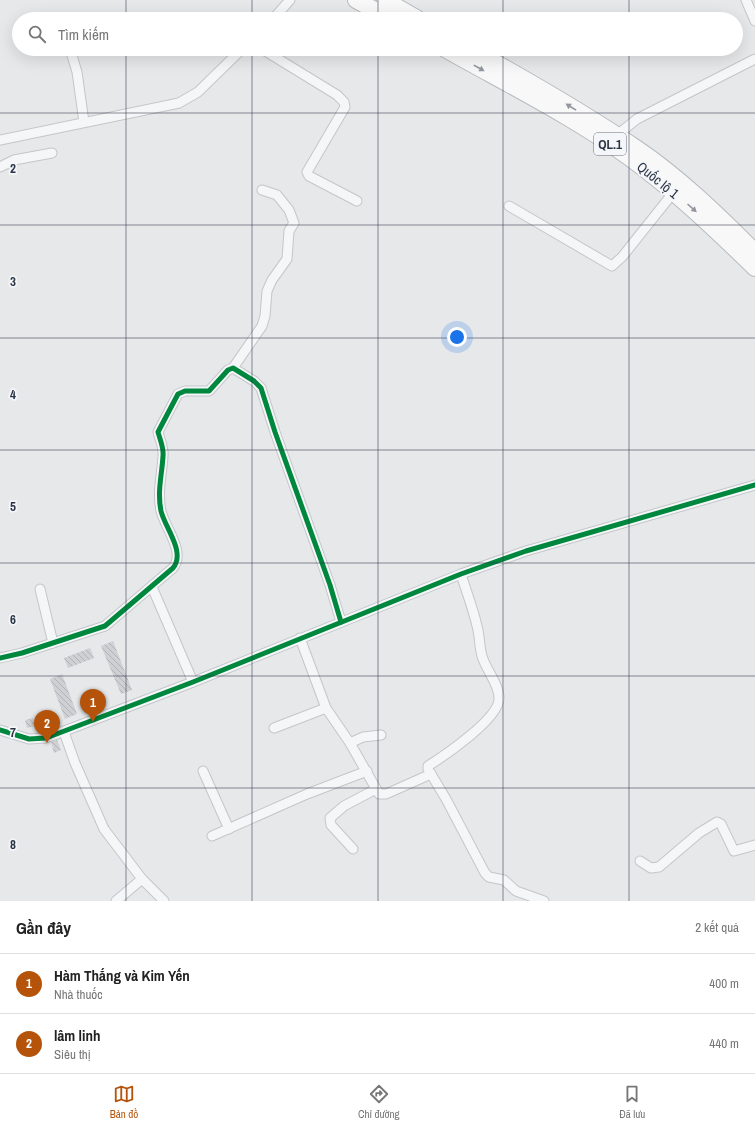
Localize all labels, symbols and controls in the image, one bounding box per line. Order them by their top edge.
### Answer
search box [12,12,743,56]
icon: search [26,23,48,45]
text: Tìm kiếm [58,24,109,45]
one-way arrow [473,65,485,71]
one-way arrow [565,103,577,110]
road number: QL.1 [594,133,626,155]
street label: Quốc lộ 1 [633,158,683,203]
text: 2 [10,160,16,177]
one-way arrow [687,204,697,213]
text: 3 [10,273,16,290]
your location [447,327,467,347]
text: 4 [10,386,16,403]
text: 5 [10,498,16,515]
text: 6 [10,611,16,628]
pin: 1 [80,689,106,722]
pin: 2 [34,710,60,743]
text: 7 [10,724,16,741]
text: 8 [10,836,16,853]
text: Gần đây [16,916,71,939]
text: 2 kết quả [695,919,739,936]
text: Hàm Thắng và Kim Yến [54,965,190,986]
text: 1 [26,975,32,992]
text: 400 m [709,975,739,992]
text: Nhà thuốc [54,986,103,1003]
text: lâm linh [54,1025,101,1046]
text: 2 [26,1035,32,1052]
text: 440 m [709,1035,739,1052]
text: Siêu thị [54,1046,91,1063]
tab: Bản đồ [110,1083,138,1121]
tab: Chỉ đường [358,1083,400,1121]
tab: Đã lưu [619,1083,645,1121]

